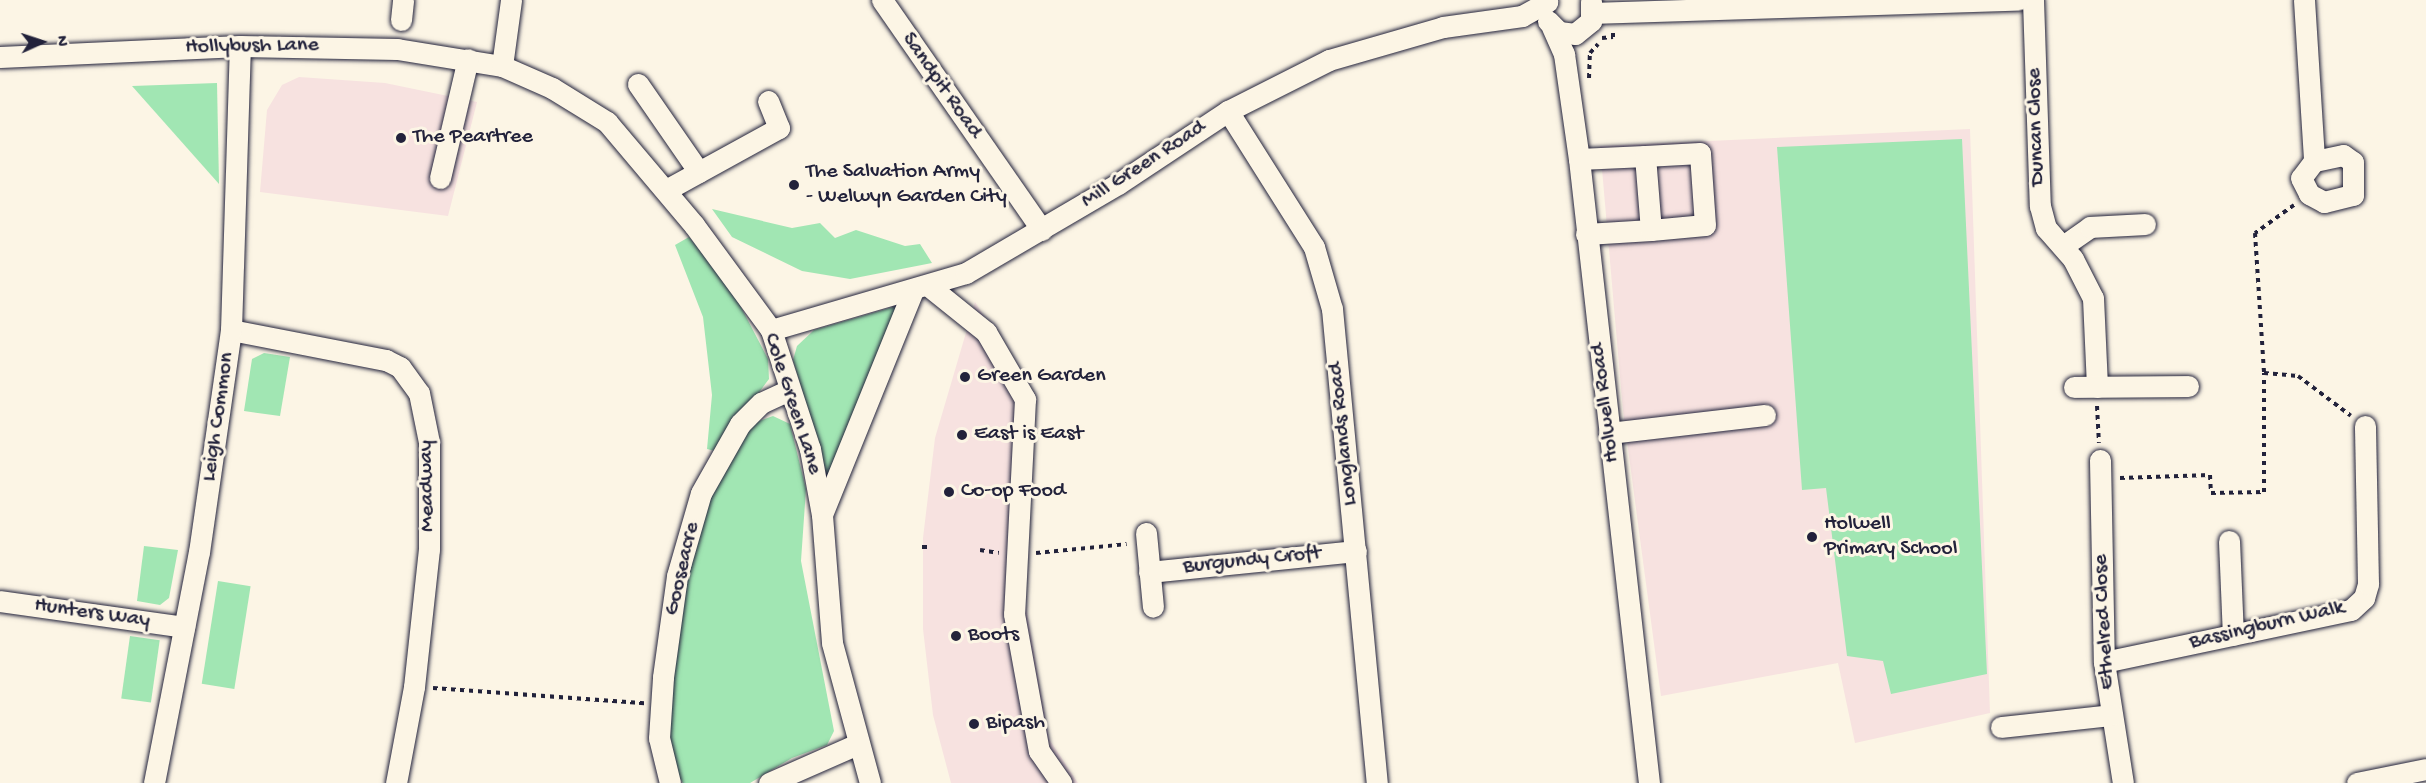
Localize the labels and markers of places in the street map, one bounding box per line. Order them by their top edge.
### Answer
place label: The Peartree [413,125,533,151]
marker: The Peartree [394,131,408,145]
place label: The Salvation Army - Welwyn Garden City [806,159,1007,210]
marker: The Salvation Army - Welwyn Garden City [787,178,801,192]
place label: Green Garden [977,364,1106,390]
marker: Green Garden [958,370,972,384]
place label: East is East [974,422,1083,448]
marker: East is East [955,428,969,442]
place label: Co-op Food [961,479,1066,505]
marker: Co-op Food [942,485,956,499]
place label: Holwell Primary School [1824,511,1958,562]
marker: Holwell Primary School [1805,530,1819,544]
place label: Boots [968,623,1019,649]
marker: Boots [949,629,963,643]
place label: Bipash [986,711,1045,737]
marker: Bipash [967,717,981,731]

